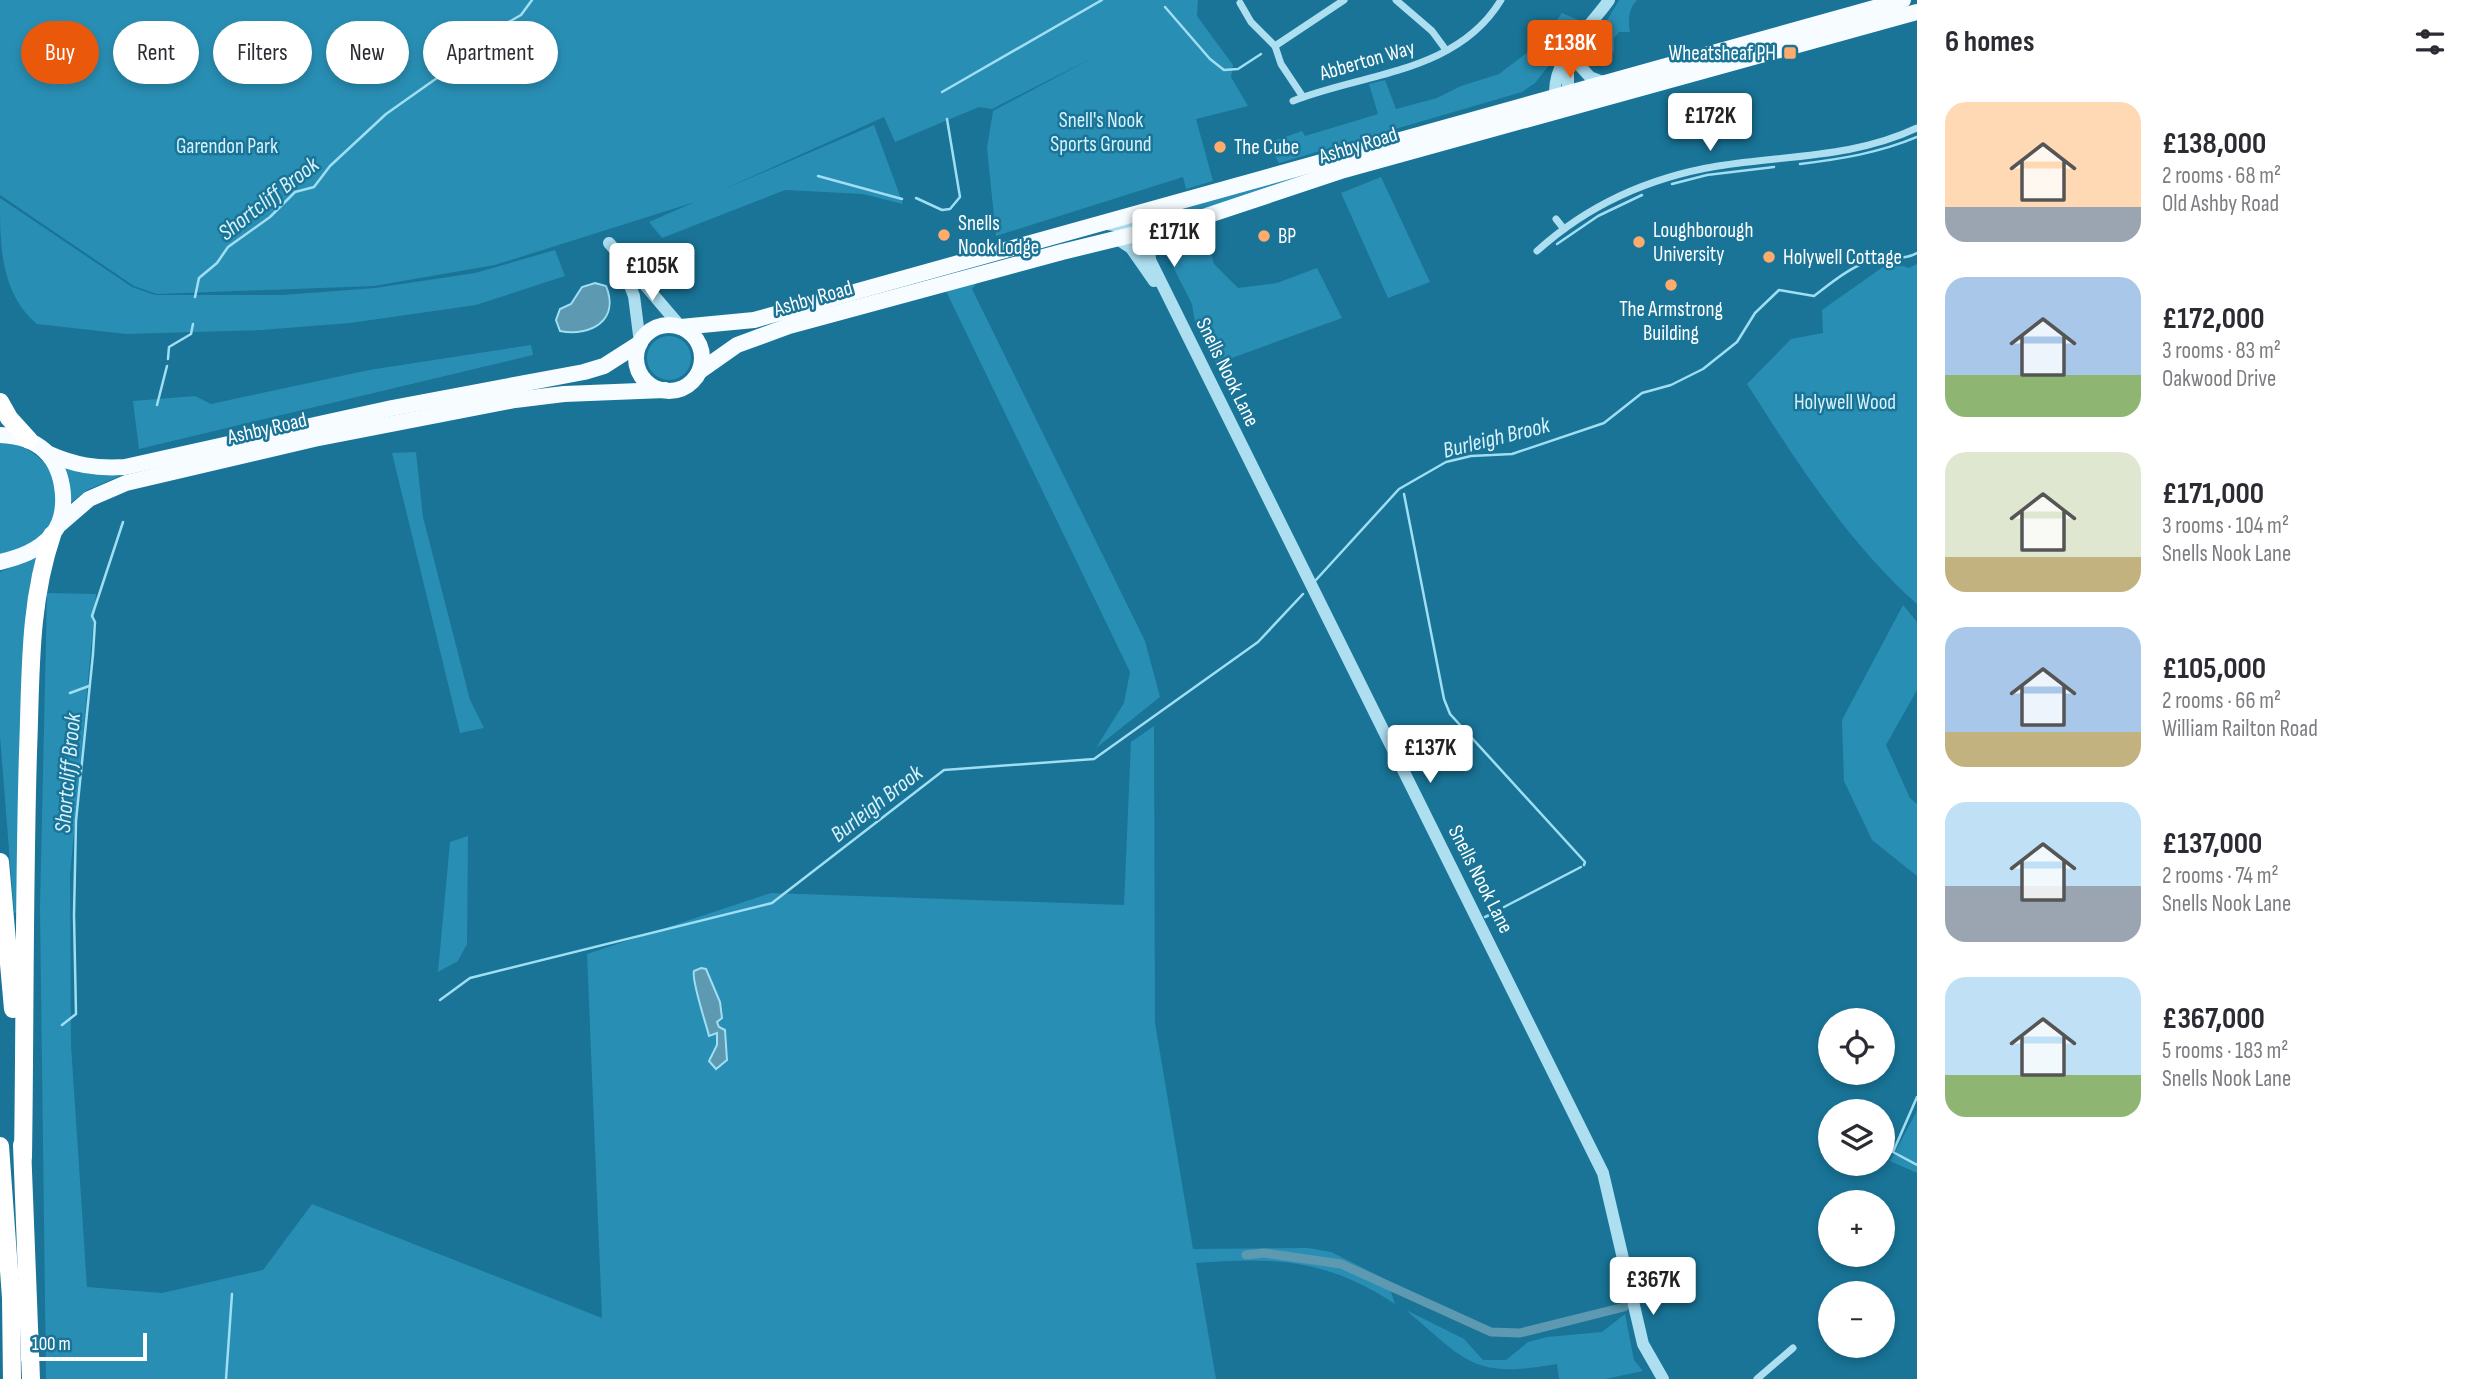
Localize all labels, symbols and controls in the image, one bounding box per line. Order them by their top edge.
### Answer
pin: £138K [1521,20,1619,80]
chip: Buy [21,21,99,84]
chip: Rent [113,21,199,84]
chip: Filters [213,21,312,84]
chip: New [326,21,409,84]
chip: Apartment [423,21,558,84]
icon: filters [2411,23,2449,61]
text: 6 homes [1945,24,2034,60]
text: £138K [1543,29,1597,57]
street label: Abberton Way [1316,35,1418,86]
place label: Wheatsheaf PH [1669,41,1776,66]
marker: Wheatsheaf PH [1782,45,1798,61]
pin: £172K [1661,94,1759,153]
text: £172K [1684,102,1736,130]
park label: Snell's Nook Sports Ground [1050,108,1152,157]
street label: Ashby Road [1315,122,1400,170]
text: £138,000 [2162,126,2266,162]
icon: home [2001,130,2085,214]
park label: Garendon Park [176,134,278,159]
place label: The Cube [1234,135,1299,160]
marker: The Cube [1212,139,1228,155]
water label: Shortcliff Brook [213,150,326,247]
text: 2 rooms · 68 m² [2162,162,2281,190]
text: Old Ashby Road [2162,190,2279,218]
pin: £171K [1125,210,1223,269]
place label: Snells Nook Lodge [958,211,1039,260]
text: £171K [1148,218,1200,246]
place label: Loughborough University [1653,218,1753,267]
place label: BP [1278,224,1296,249]
marker: Snells Nook Lodge [936,227,952,243]
marker: BP [1256,228,1272,244]
marker: Loughborough University [1631,234,1647,250]
pin: £105K [603,244,701,303]
place label: Holywell Cottage [1783,245,1902,270]
marker: Holywell Cottage [1761,249,1777,265]
text: £105K [625,252,679,280]
street label: Ashby Road [770,275,855,322]
marker: The Armstrong Building [1663,277,1679,293]
place label: The Armstrong Building [1619,297,1723,346]
text: £172,000 [2162,301,2265,337]
icon: home [2001,305,2085,389]
street label: Snells Nook Lane [1190,314,1265,431]
text: 3 rooms · 83 m² [2162,337,2281,365]
text: Oakwood Drive [2162,365,2276,393]
park label: Holywell Wood [1794,390,1896,415]
street label: Ashby Road [224,407,309,450]
water label: Burleigh Brook [1440,411,1554,465]
text: £171,000 [2162,476,2264,512]
icon: home [2001,480,2085,564]
text: 3 rooms · 104 m² [2162,512,2289,540]
text: Snells Nook Lane [2162,540,2291,568]
text: £105,000 [2162,651,2266,687]
icon: home [2001,655,2085,739]
text: 2 rooms · 66 m² [2162,687,2281,715]
water label: Shortcliff Brook [49,711,87,834]
text: William Railton Road [2162,715,2318,743]
pin: £137K [1381,726,1479,785]
text: £137K [1404,734,1456,762]
water label: Burleigh Brook [825,758,929,848]
street label: Snells Nook Lane [1443,821,1518,937]
text: £137,000 [2162,826,2262,862]
icon: home [2001,830,2085,914]
text: 2 rooms · 74 m² [2162,862,2279,890]
text: Snells Nook Lane [2162,890,2291,918]
text: £367,000 [2162,1001,2265,1037]
icon: home [2001,1005,2085,1089]
map controls [1818,1008,1895,1358]
button: locate [1818,1008,1895,1085]
text: 5 rooms · 183 m² [2162,1037,2288,1065]
text: Snells Nook Lane [2162,1065,2291,1093]
button: layers [1818,1099,1895,1176]
button: + [1818,1190,1895,1267]
pin: £367K [1604,1258,1702,1317]
text: £367K [1626,1266,1680,1294]
button: − [1818,1281,1895,1358]
scale bar [21,1330,147,1362]
text: 100 m [32,1333,71,1356]

